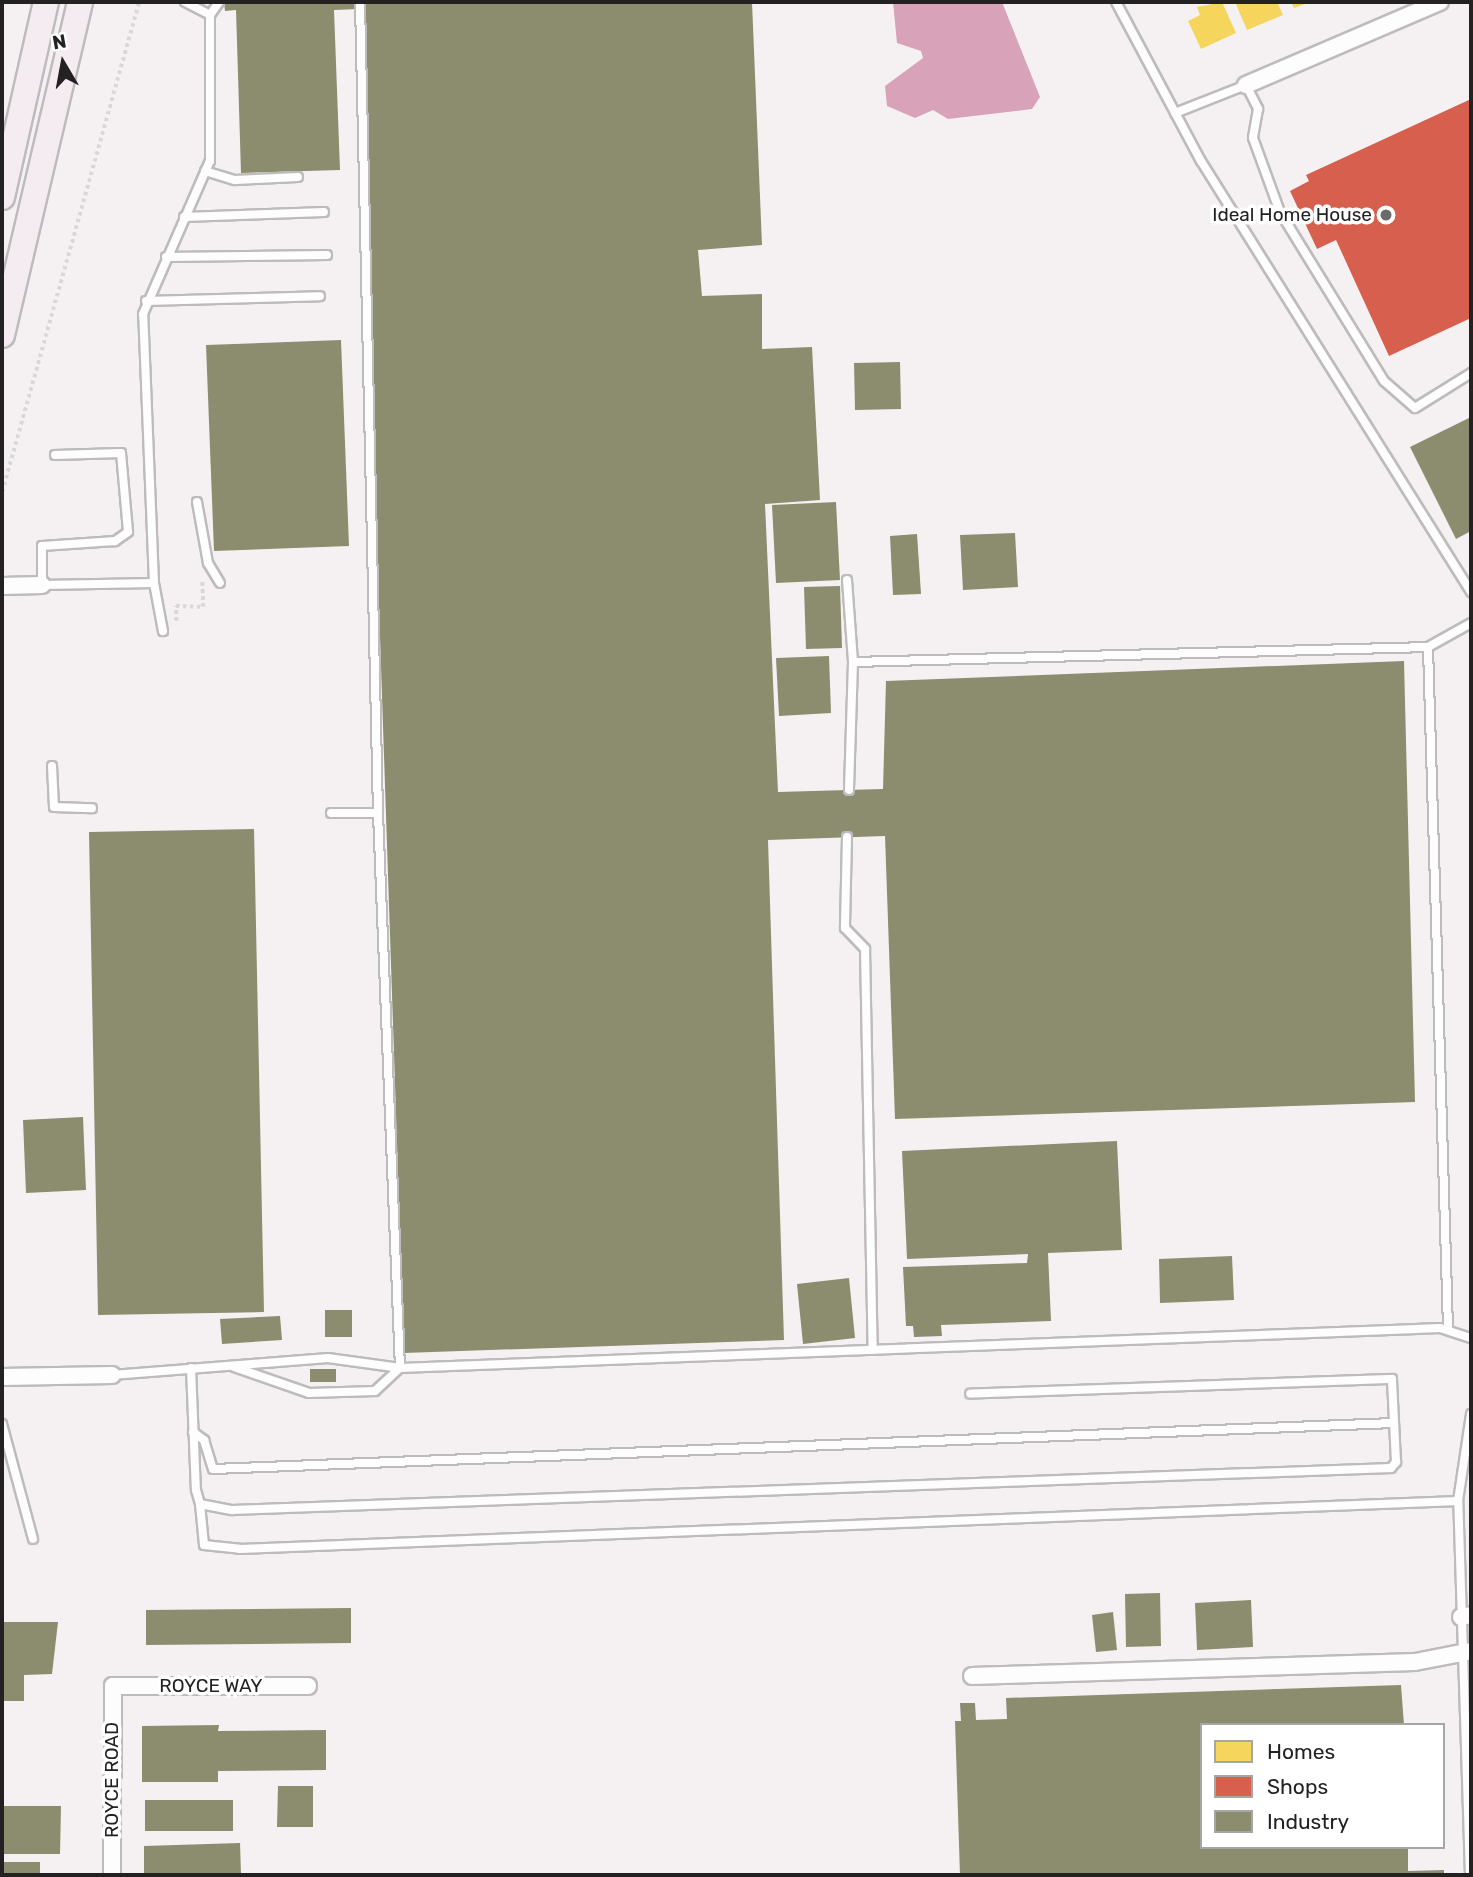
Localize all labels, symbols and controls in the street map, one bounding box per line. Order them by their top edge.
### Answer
north arrow [28,28,98,98]
text: N [51,29,68,54]
place label: Ideal Home House [1212,204,1372,226]
marker: Ideal Home House [1378,207,1394,223]
street label: ROYCE WAY [159,1675,263,1697]
street label: ROYCE ROAD [101,1722,123,1838]
legend [1200,1723,1445,1849]
text: Homes [1267,1739,1335,1764]
text: Shops [1267,1774,1328,1799]
text: Industry [1267,1809,1349,1834]

